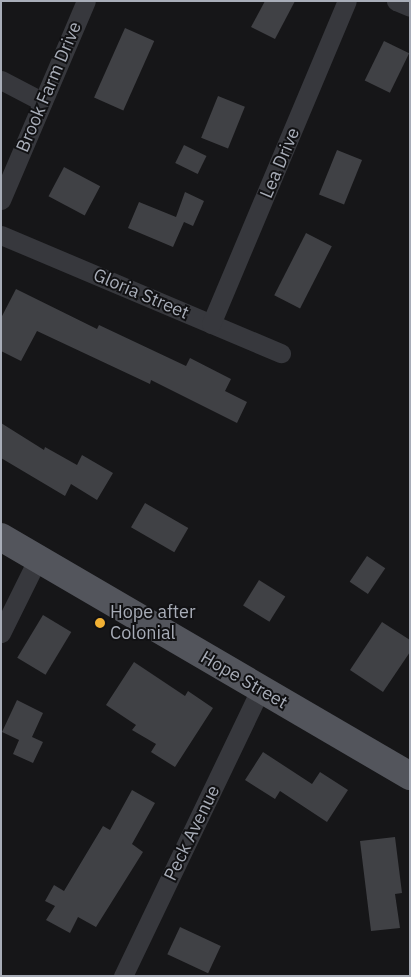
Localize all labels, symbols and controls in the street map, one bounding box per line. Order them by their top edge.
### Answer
street label: Brook Farm Drive [12,19,86,155]
street label: Lea Drive [256,125,304,201]
street label: Gloria Street [90,264,192,324]
place label: Hope after Colonial [110,602,196,644]
marker: Hope after Colonial [94,617,106,629]
street label: Hope Street [197,646,291,714]
street label: Peck Avenue [160,782,224,884]

